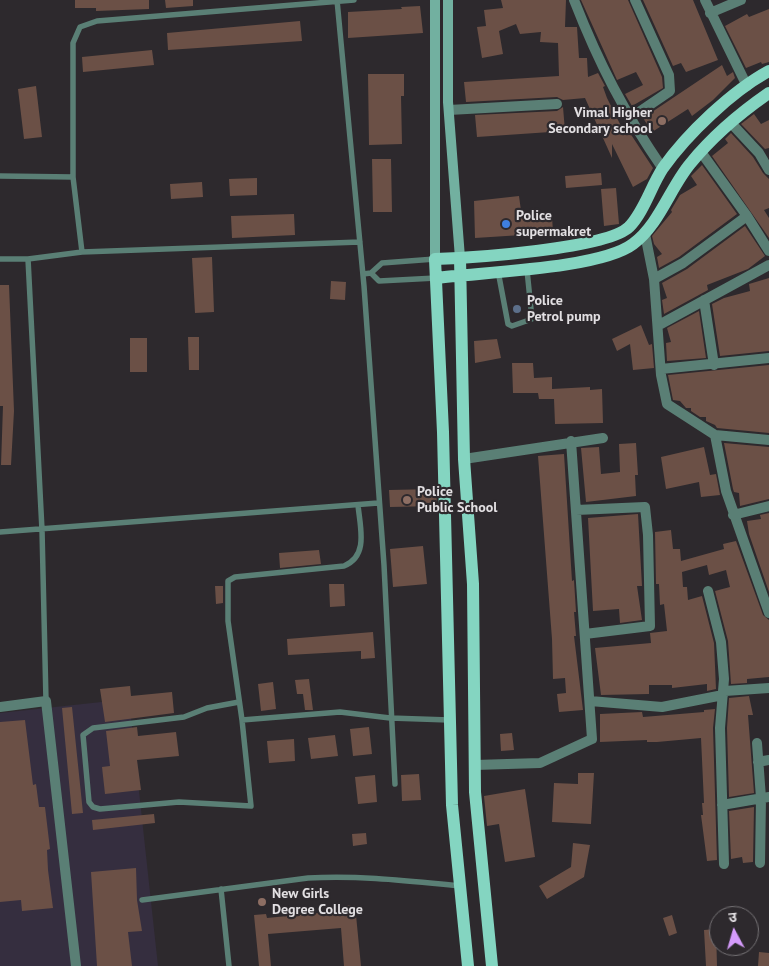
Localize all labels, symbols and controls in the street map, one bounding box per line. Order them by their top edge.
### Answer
place label: Vimal Higher Secondary school [548,105,652,138]
marker: Vimal Higher Secondary school [656,115,668,127]
place label: Police supermakret [516,208,591,240]
marker: Police supermakret [500,218,512,230]
place label: Police Petrol pump [527,293,601,326]
marker: Police Petrol pump [511,303,523,315]
place label: Police Public School [417,484,497,516]
marker: Police Public School [401,494,413,506]
place label: New Girls Degree College [272,886,363,919]
marker: New Girls Degree College [256,896,268,908]
north arrow [709,906,759,956]
text: उ [728,908,738,926]

